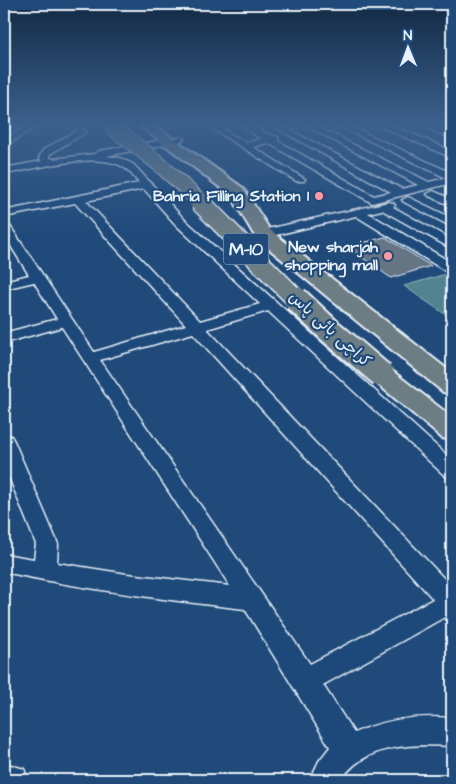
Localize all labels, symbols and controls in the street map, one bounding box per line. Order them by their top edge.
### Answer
north arrow [384,22,434,72]
text: N [403,26,413,46]
place label: Bahria Filling Station 1 [153,185,310,209]
marker: Bahria Filling Station 1 [313,190,325,202]
road number: M-10 [224,233,268,264]
place label: New sharjah shopping mall [285,236,379,278]
marker: New sharjah shopping mall [382,250,394,262]
street label: کراچی بائی پاس [284,286,376,372]

